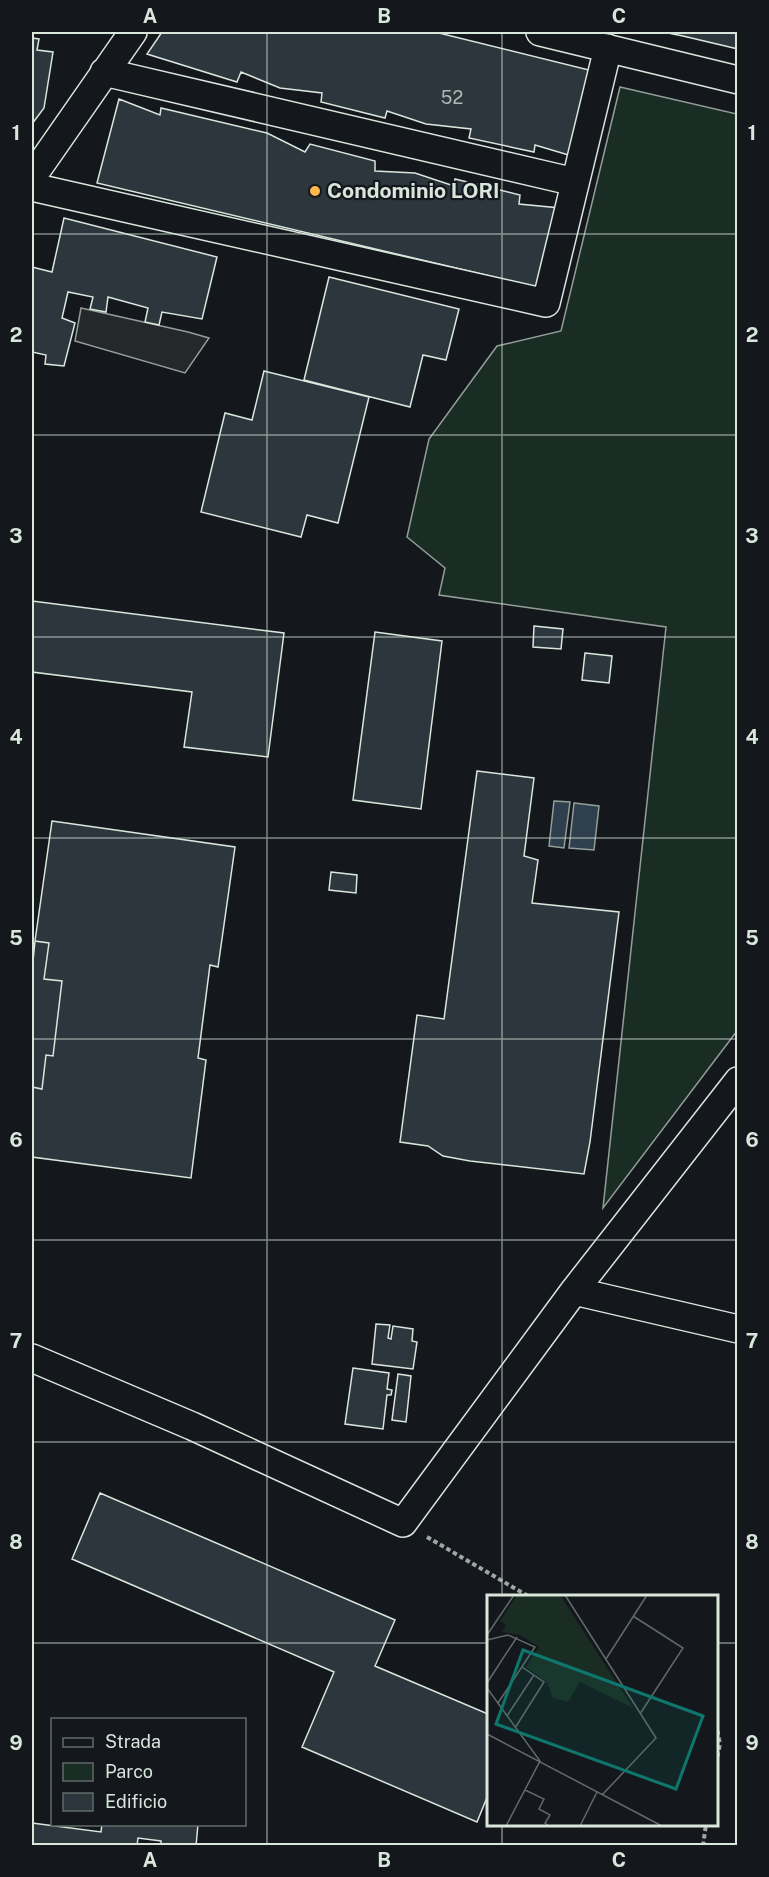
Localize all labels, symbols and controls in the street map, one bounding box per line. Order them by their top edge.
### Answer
text: A [143,4,157,28]
text: B [377,4,391,28]
text: C [612,4,626,28]
house number: 52 [441,87,463,108]
text: 1 [12,121,20,145]
text: 1 [748,121,756,145]
place label: Condominio LORI [327,178,500,203]
marker: Condominio LORI [308,184,322,198]
text: 2 [10,323,22,347]
text: 2 [746,323,758,347]
text: 3 [9,524,23,548]
text: 3 [745,524,759,548]
text: 4 [9,725,23,749]
text: 4 [745,725,759,749]
text: 5 [9,926,23,950]
text: 5 [745,926,759,950]
text: 6 [9,1128,23,1152]
text: 6 [745,1128,759,1152]
text: 7 [10,1329,22,1353]
text: 7 [746,1329,758,1353]
text: 8 [9,1530,23,1554]
text: 8 [745,1530,759,1554]
inset map [487,1595,718,1826]
legend [51,1718,246,1826]
text: 9 [9,1731,23,1755]
text: Strada [105,1731,161,1752]
text: 9 [745,1731,759,1755]
text: Parco [105,1761,153,1782]
text: Edificio [105,1791,167,1812]
text: A [143,1848,157,1872]
text: B [377,1848,391,1872]
text: C [612,1848,626,1872]

